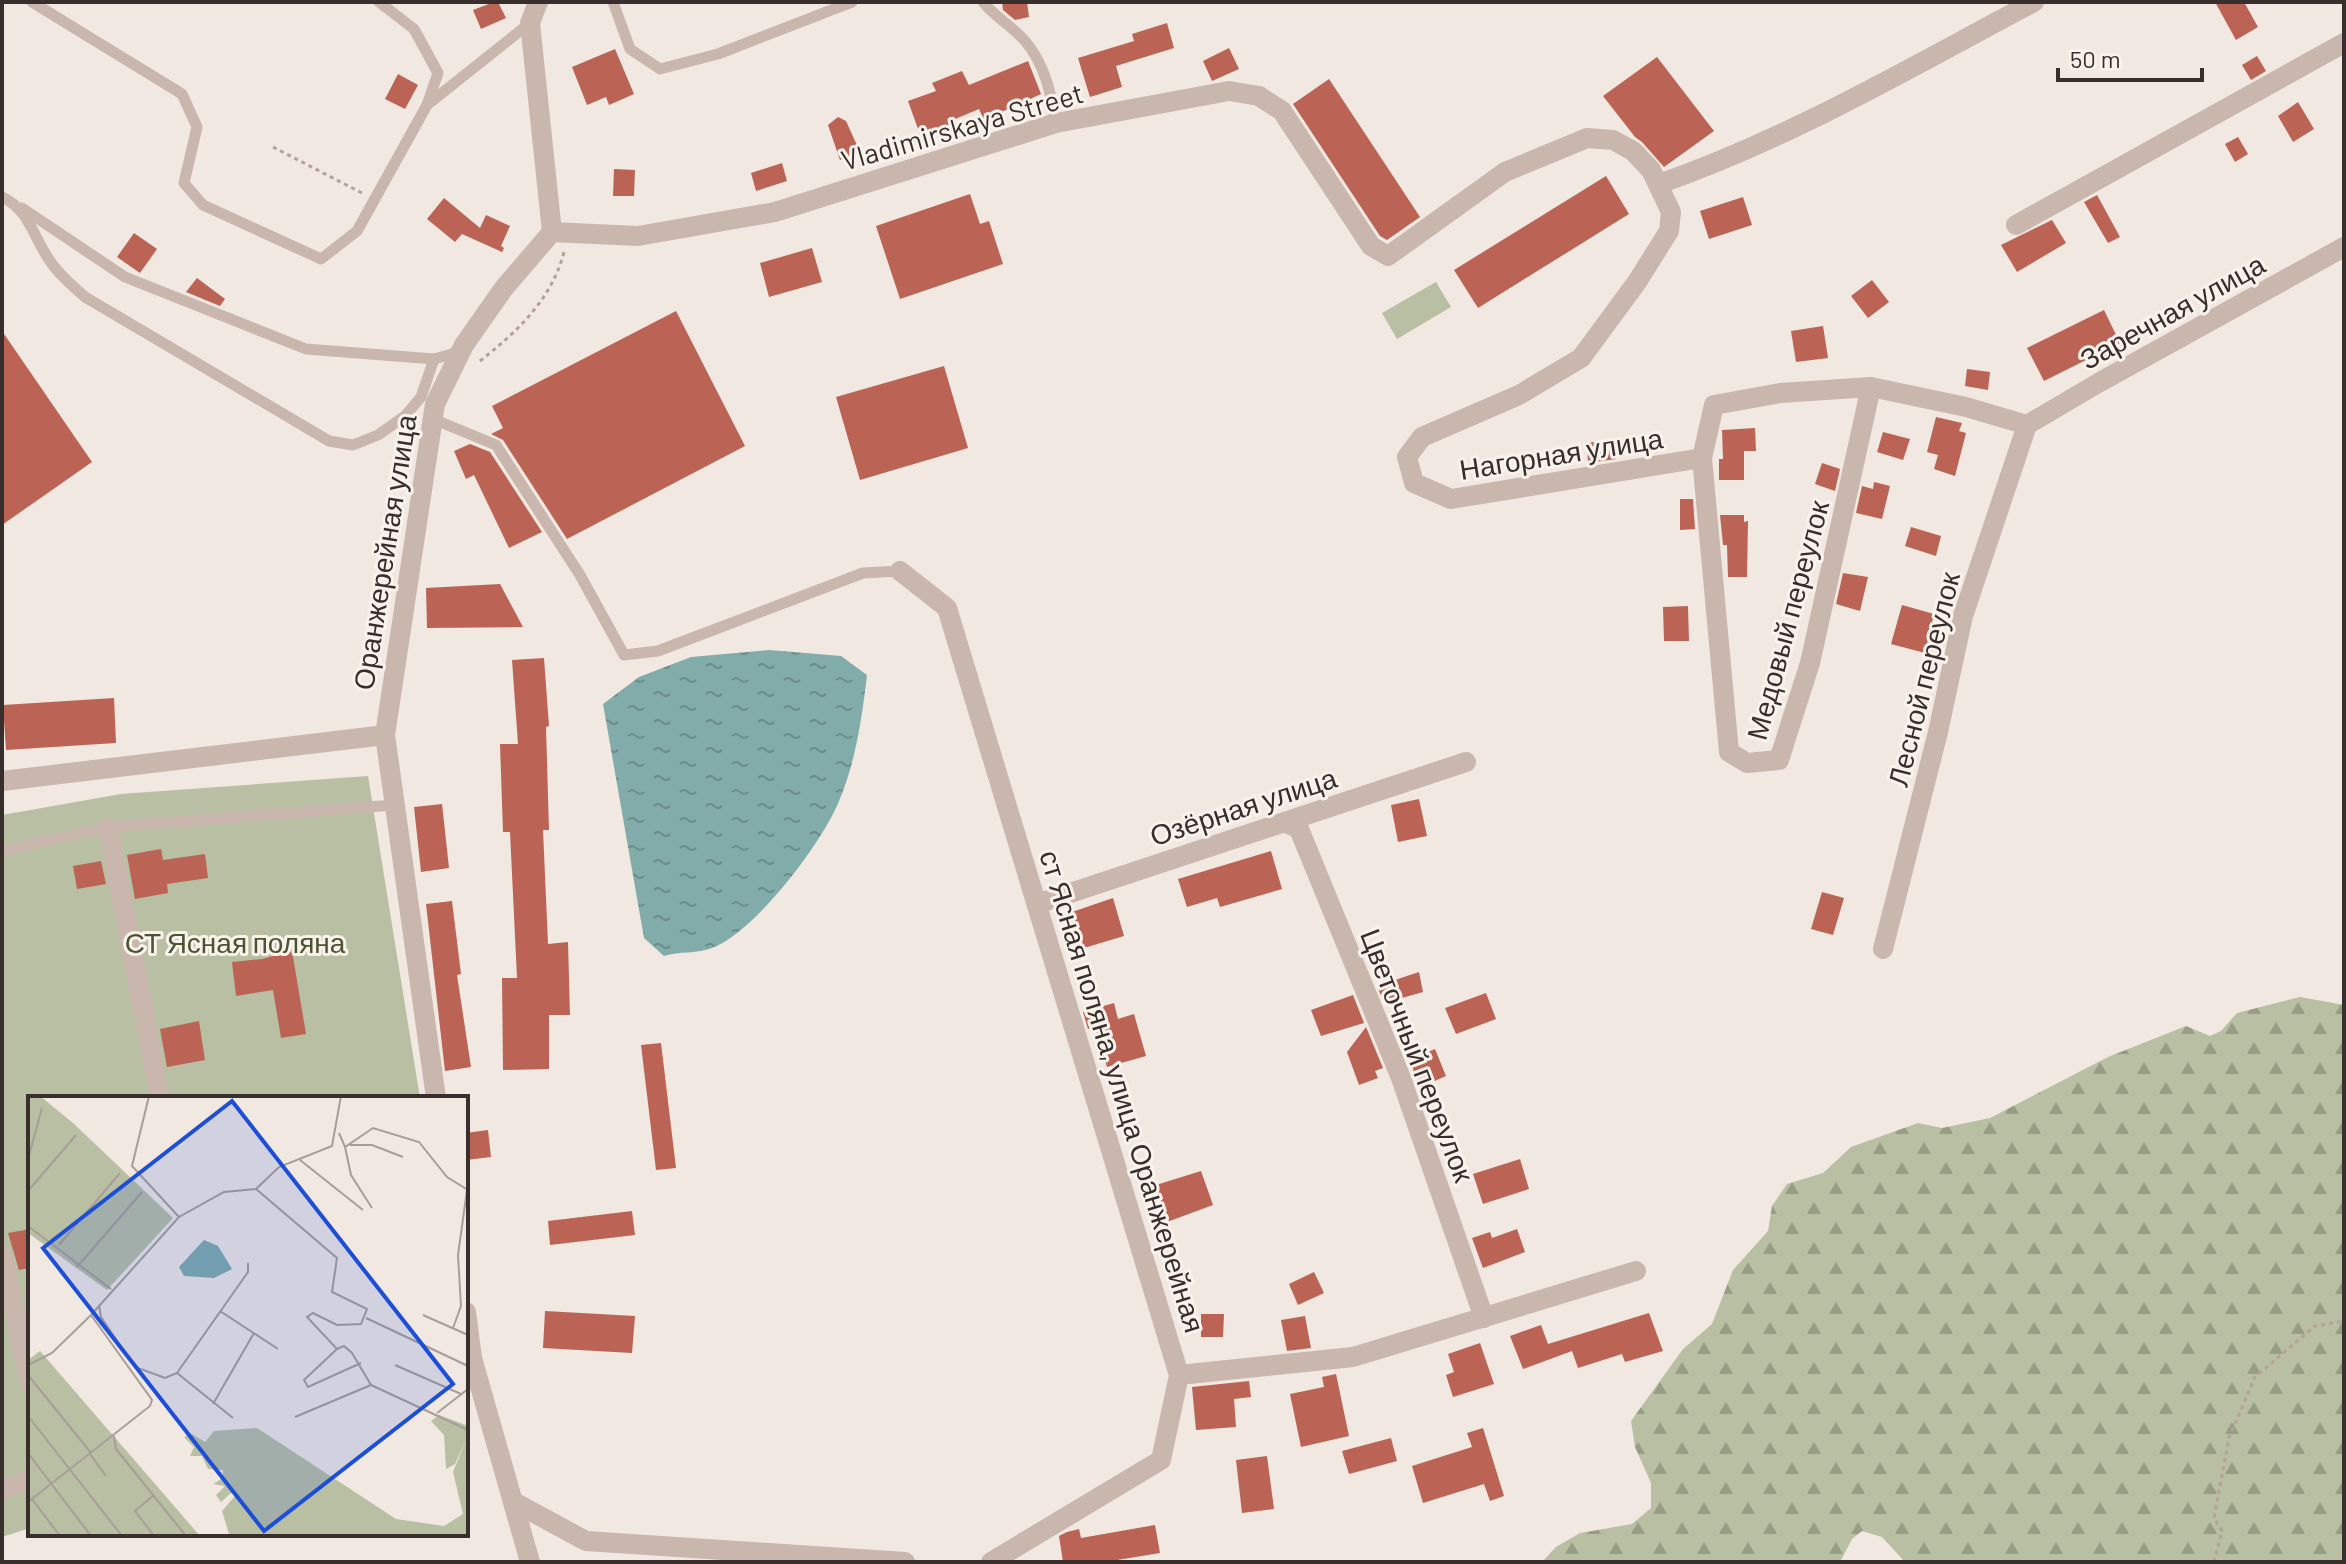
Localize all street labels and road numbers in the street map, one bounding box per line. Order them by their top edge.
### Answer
street label: Vladimirskaya Street [837,75,1087,177]
street label: Заречная улица [2074,246,2271,376]
street label: Оранжерейная улица [345,412,423,692]
street label: Нагорная улица [1457,420,1665,486]
street label: Медовый переулок [1739,496,1835,743]
street label: Лесной переулок [1880,568,1966,790]
street label: Озёрная улица [1145,760,1341,852]
street label: ст Ясная поляна, улица Оранжерейная [1033,846,1213,1336]
street label: Цветочный переулок [1354,924,1482,1187]

